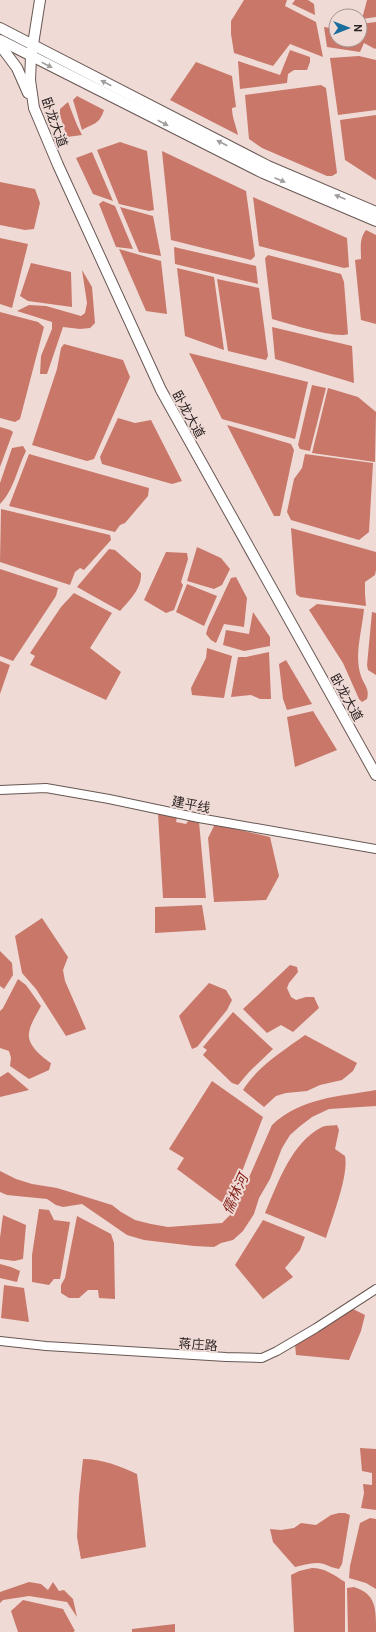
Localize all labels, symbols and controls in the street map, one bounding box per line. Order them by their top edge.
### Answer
north arrow [328,8,368,48]
text: N [351,24,364,32]
one-way arrow [41,61,53,68]
one-way arrow [100,80,112,87]
street label: 卧龙大道 [39,95,70,149]
one-way arrow [157,120,169,126]
one-way arrow [216,139,228,146]
one-way arrow [274,177,285,183]
one-way arrow [334,193,346,199]
street label: 卧龙大道 [169,388,208,441]
street label: 卧龙大道 [327,671,366,724]
street label: 建平线 [170,793,211,816]
water label: 儒林河 [219,1169,252,1216]
street label: 蒋庄路 [178,1336,218,1353]

